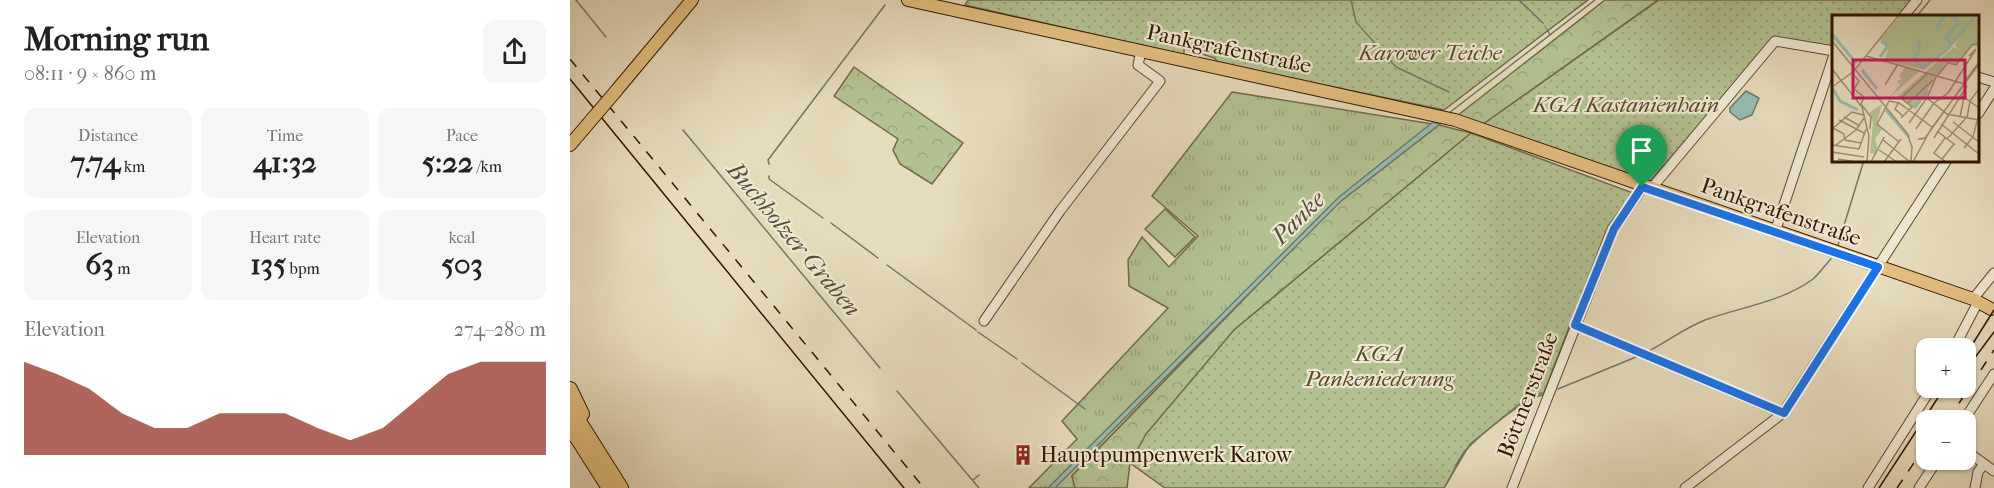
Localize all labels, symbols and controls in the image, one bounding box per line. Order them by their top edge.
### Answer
inset map [1832,15,1979,162]
street label: Pankgrafenstraße [1144,19,1314,79]
text: Morning run [24,20,209,59]
button: share [483,20,546,83]
park label: Karower Teiche [1356,40,1503,66]
text: 08:11 · 9 × 860 m [24,62,156,85]
park label: KGA Kastanienhain [1531,92,1719,118]
pin [1616,125,1667,187]
text: Distance [78,126,138,145]
text: Time [267,126,303,145]
text: Pace [446,126,478,145]
icon: arrive [1625,134,1658,167]
text: 7.74 [71,145,120,180]
text: 41:32 [253,145,317,180]
text: 5:22 [422,145,473,180]
water label: Buchholzer Graben [720,155,867,322]
text: km [120,157,145,176]
text: /km [473,157,502,176]
street label: Pankgrafenstraße [1697,172,1865,252]
water label: Panke [1265,185,1331,251]
text: Elevation [76,228,140,247]
text: Heart rate [249,228,321,247]
text: kcal [449,228,475,247]
text: 63 [85,247,114,282]
text: 135 [250,247,286,282]
text: 503 [441,247,483,282]
text: m [114,259,131,278]
text: bpm [286,259,320,278]
text: Elevation [24,318,105,341]
text: 274–280 m [454,318,546,341]
street label: Böttnerstraße [1492,328,1564,461]
map controls [1916,338,1976,470]
button: + [1916,338,1976,398]
park label: KGA Pankeniederung [1304,341,1454,392]
button: − [1916,410,1976,470]
place label: Hauptpumpenwerk Karow [1040,442,1293,468]
building icon: Hauptpumpenwerk Karow [1011,443,1035,467]

